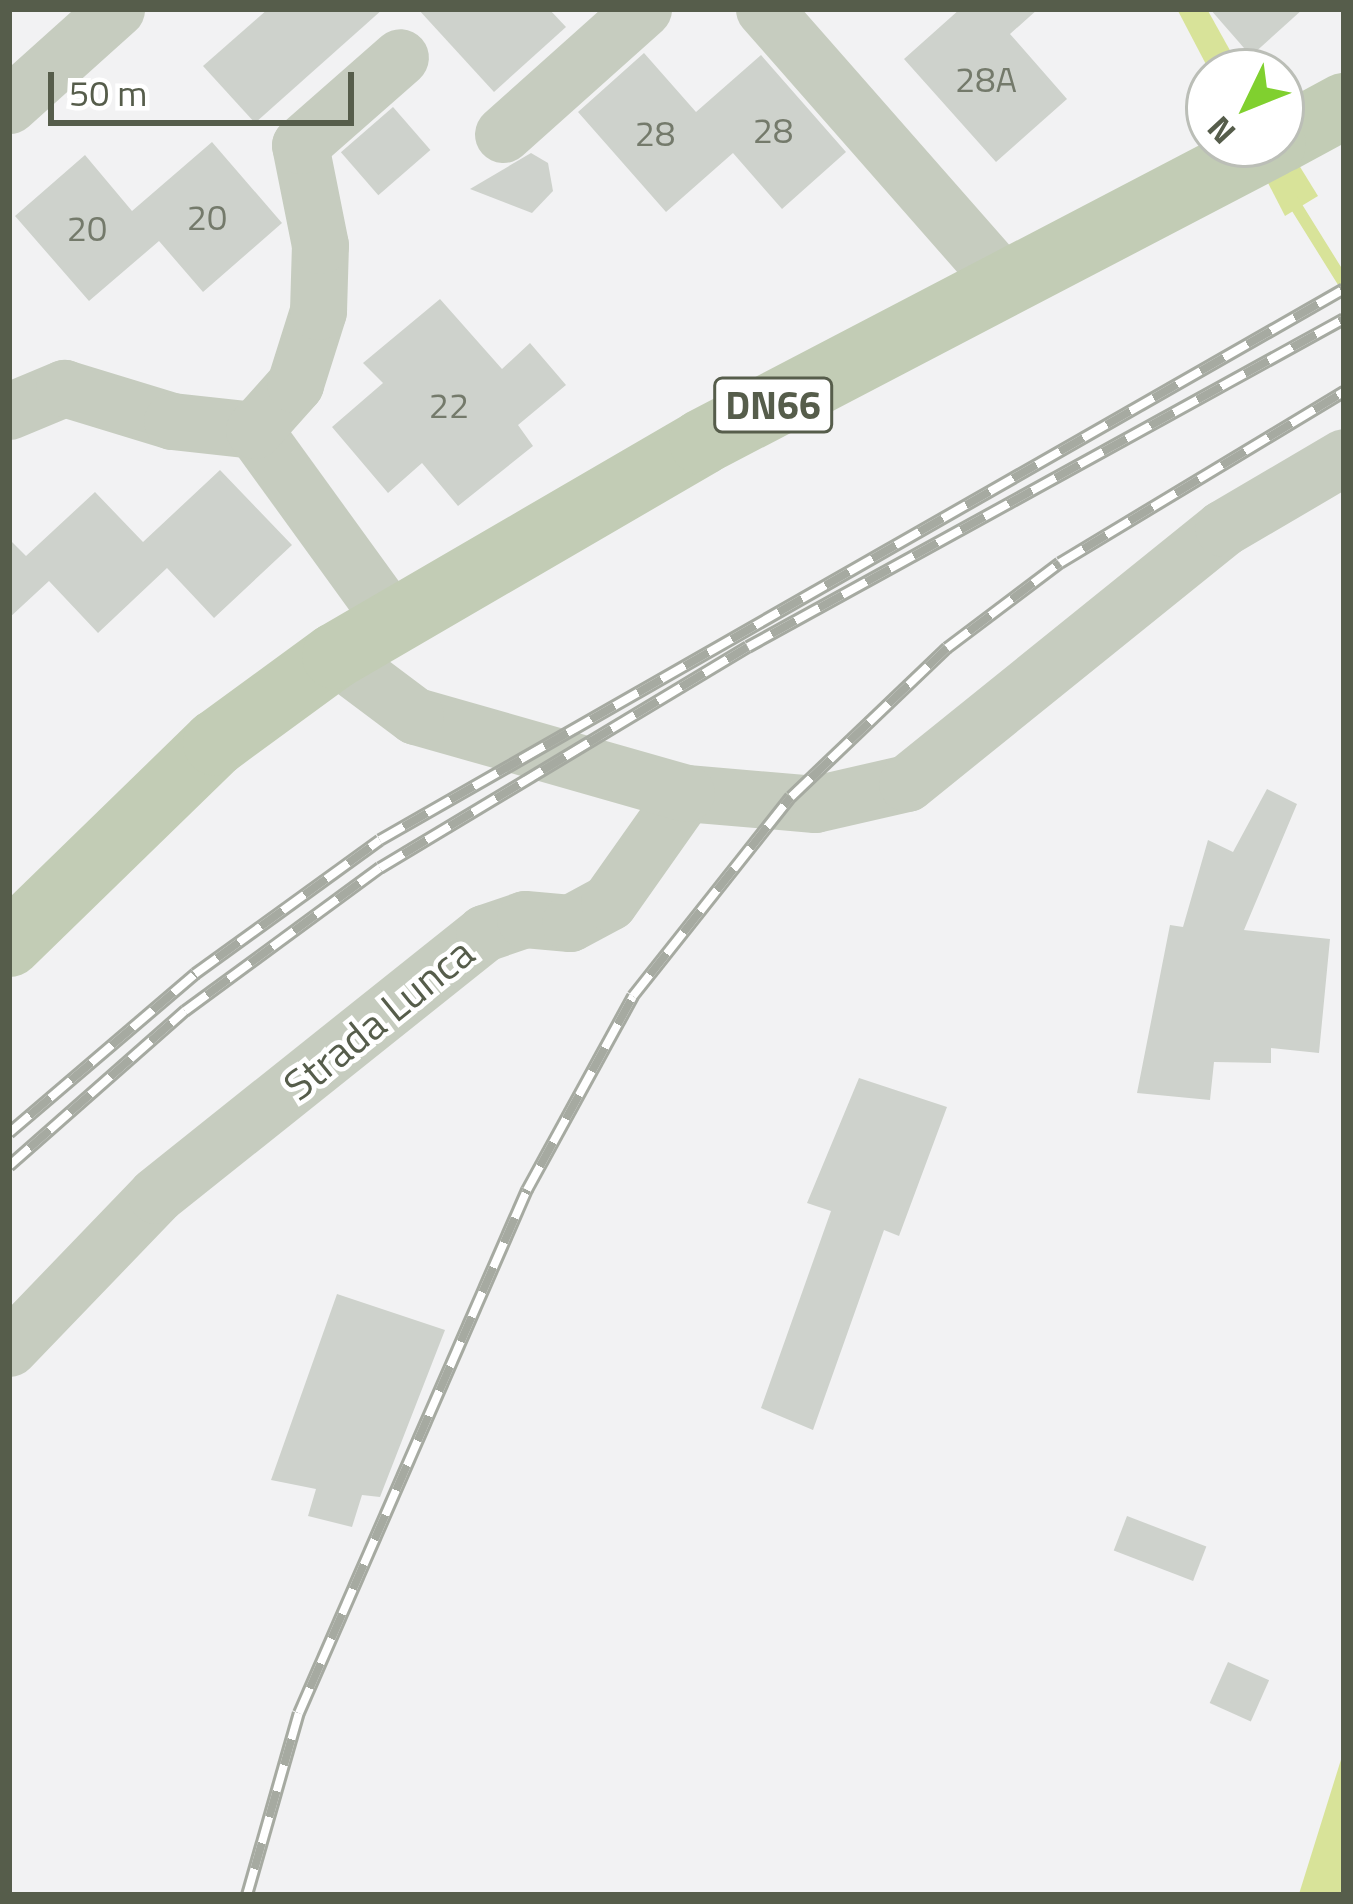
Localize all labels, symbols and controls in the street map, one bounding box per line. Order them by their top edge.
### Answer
scale bar [54,48,360,122]
north arrow [1185,48,1305,168]
house number: 28A [955,57,1017,101]
text: 50 m [69,65,147,120]
text: N [1195,105,1247,156]
house number: 28 [753,108,793,152]
house number: 28 [635,111,675,155]
house number: 20 [187,195,227,239]
house number: 20 [67,206,107,250]
road number: DN66 [713,372,833,438]
house number: 22 [429,383,469,427]
street label: Strada Lunca [273,926,483,1110]

